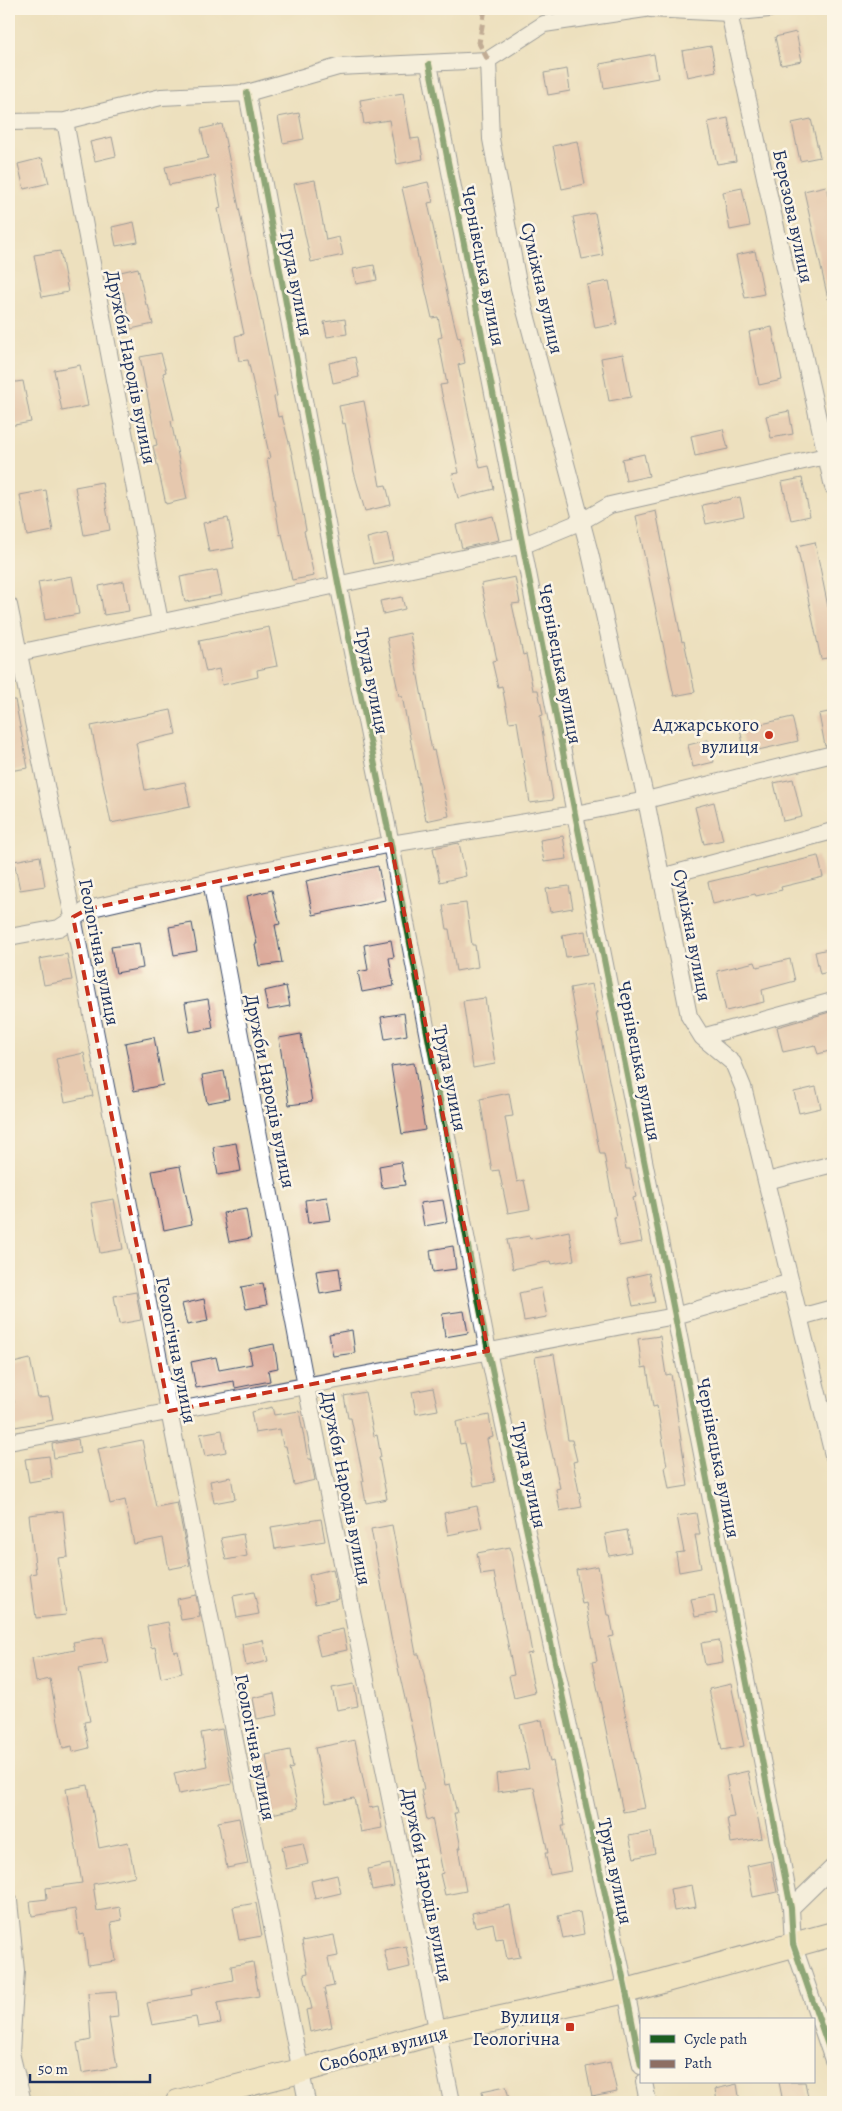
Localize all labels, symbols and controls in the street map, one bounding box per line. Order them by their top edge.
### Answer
street label: Березова вулиця [766,147,820,285]
street label: Чернівецька вулиця [455,184,511,348]
street label: Суміжна вулиця [514,220,570,357]
street label: Труда вулиця [273,228,319,339]
street label: Дружби Народів вулиця [99,268,163,467]
street label: Чернівецька вулиця [532,582,588,746]
street label: Труда вулиця [349,626,395,737]
place label: Аджарського вулиця [652,712,759,760]
marker: Аджарського вулиця [763,729,775,741]
street label: Суміжна вулиця [666,867,718,1004]
street label: Геологічна вулиця [72,876,126,1028]
street label: Чернівецька вулиця [611,979,667,1143]
street label: Дружби Народів вулиця [238,992,302,1191]
street label: Труда вулиця [427,1023,473,1134]
street label: Геологічна вулиця [149,1274,203,1426]
street label: Чернівецька вулиця [690,1376,746,1540]
street label: Дружби Народів вулиця [314,1389,378,1588]
street label: Труда вулиця [505,1420,553,1531]
street label: Геологічна вулиця [228,1671,282,1823]
street label: Дружби Народів вулиця [395,1786,459,1985]
street label: Труда вулиця [591,1816,639,1927]
place label: Вулиця Геологічна [472,2004,560,2052]
legend [640,2018,814,2084]
street label: Свободи вулиця [316,2019,450,2079]
marker: Вулиця Геологічна [564,2021,576,2033]
text: Cycle path [684,2029,747,2049]
scale bar [30,2051,150,2083]
text: Path [684,2053,712,2073]
text: 50 m [38,2059,68,2079]

